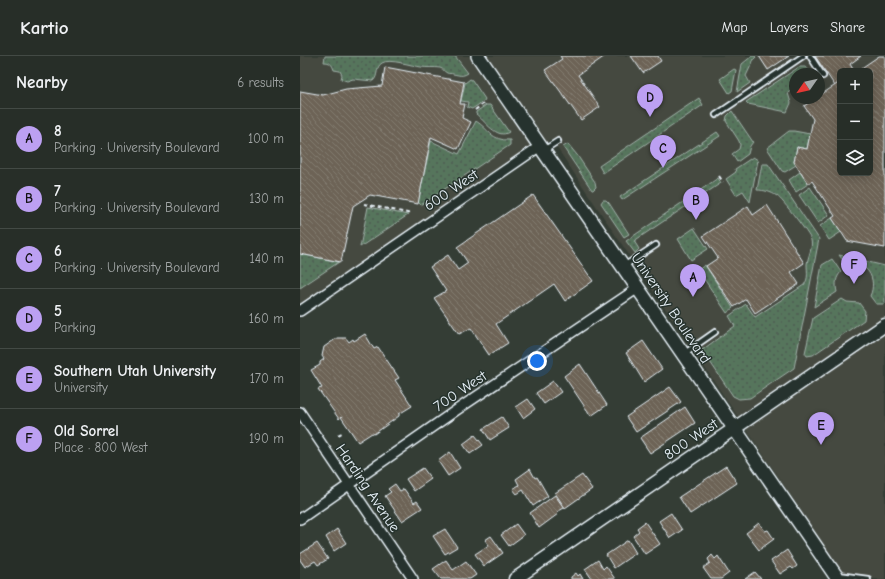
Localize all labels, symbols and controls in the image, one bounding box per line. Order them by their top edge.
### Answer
text: Kartio [20,17,69,39]
text: Map [721,19,748,36]
text: Layers [770,19,808,36]
text: Share [830,19,865,36]
north arrow [789,68,825,104]
map controls [837,68,873,176]
button: + [837,68,873,104]
text: Nearby [16,73,67,92]
text: 6 results [237,75,284,90]
pin: D [637,84,663,117]
button: − [837,104,873,140]
text: 8 [54,122,62,140]
text: A [25,131,33,146]
text: 100 m [248,131,284,146]
pin: C [650,135,676,168]
text: Parking · University Boulevard [54,140,220,155]
button: layers [837,140,873,176]
street label: 600 West [420,165,482,215]
text: 7 [54,182,61,200]
pin: B [683,187,709,220]
text: B [25,191,33,206]
text: 130 m [249,191,284,206]
text: Parking · University Boulevard [54,200,220,215]
text: 6 [54,242,62,260]
street label: University Boulevard [627,249,715,367]
text: C [25,251,33,266]
text: 140 m [250,251,284,266]
pin: F [841,251,867,284]
text: Parking · University Boulevard [54,260,220,275]
pin: A [680,264,706,297]
text: 5 [54,302,62,320]
text: D [25,311,33,326]
text: 160 m [249,311,284,326]
text: Parking [54,320,96,335]
your location [527,351,547,371]
text: Southern Utah University [54,362,216,380]
street label: 700 West [430,366,491,415]
text: E [25,371,33,386]
text: 170 m [250,371,284,386]
text: University [54,380,108,395]
pin: E [808,412,834,445]
street label: 800 West [661,414,722,464]
text: Old Sorrel [54,422,119,440]
text: F [25,431,33,446]
text: 190 m [249,431,284,446]
text: Place · 800 West [54,440,147,455]
street label: Harding Avenue [332,441,404,536]

